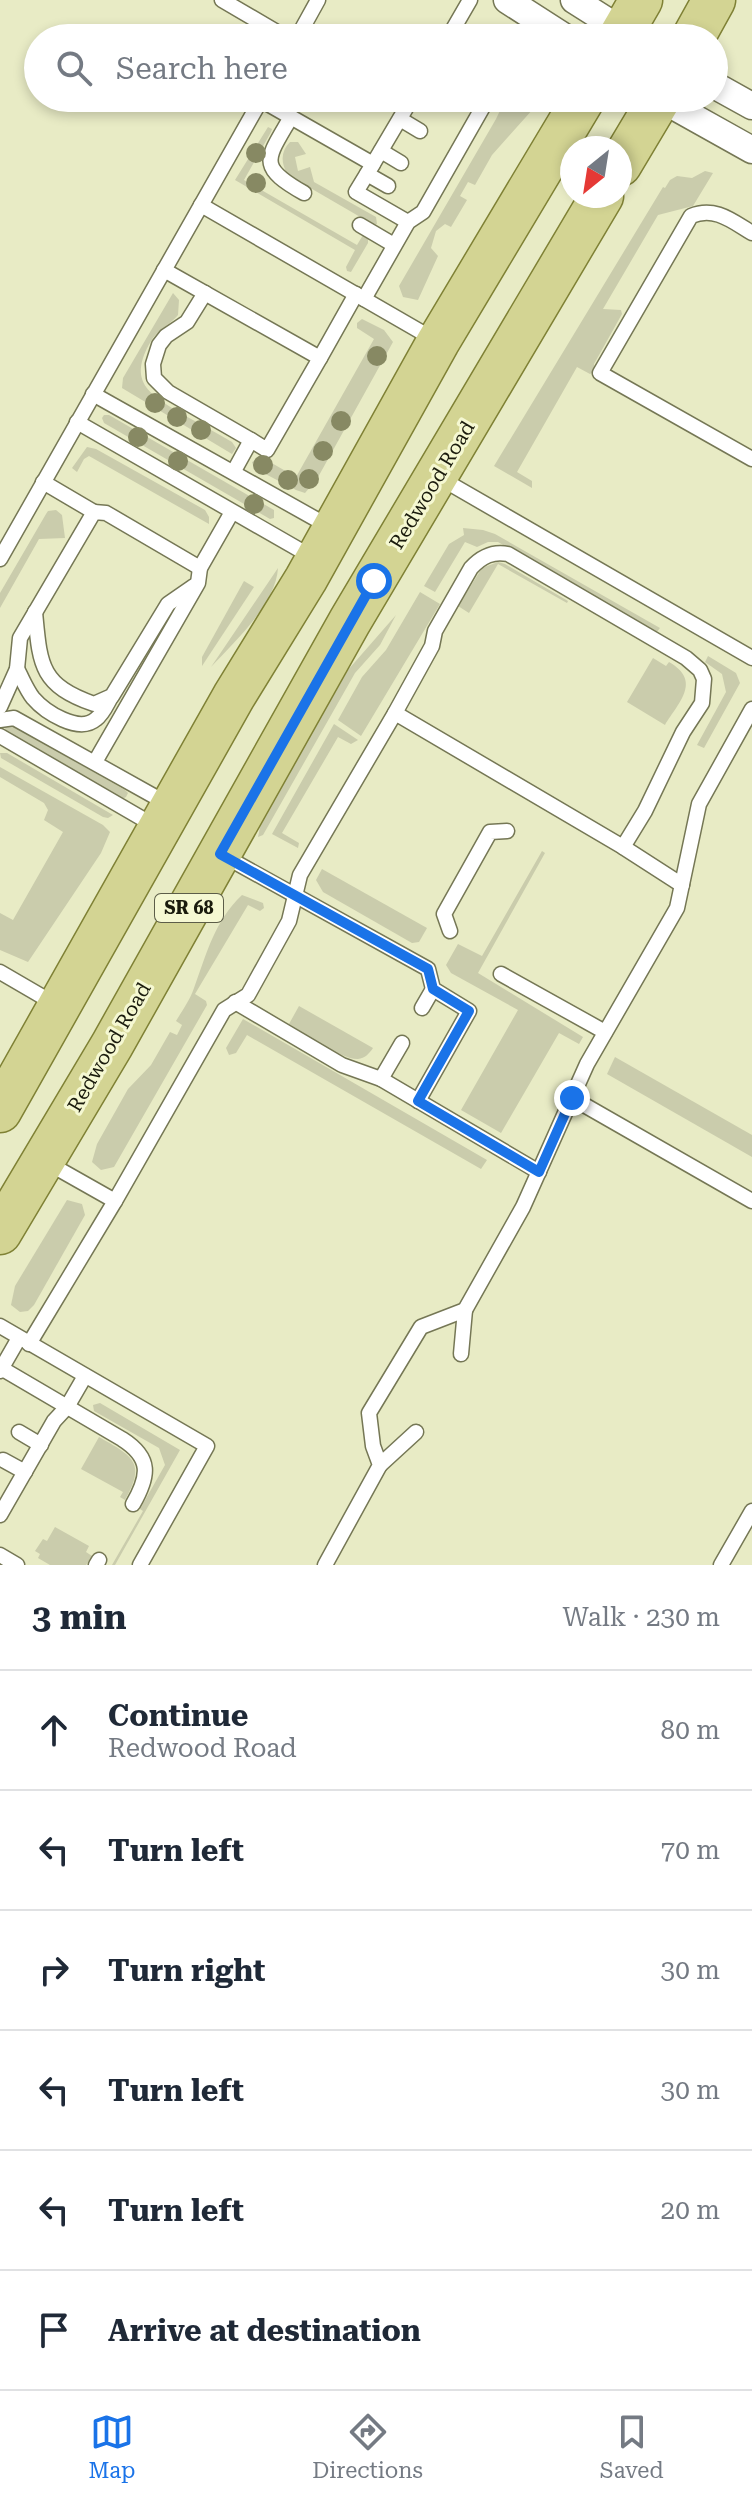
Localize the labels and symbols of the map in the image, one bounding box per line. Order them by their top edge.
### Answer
north arrow [560,136,632,208]
street label: Redwood Road [384,416,480,553]
route start [356,563,392,599]
road number: SR 68 [155,894,223,922]
street label: Redwood Road [62,978,156,1116]
route end [554,1080,590,1116]

